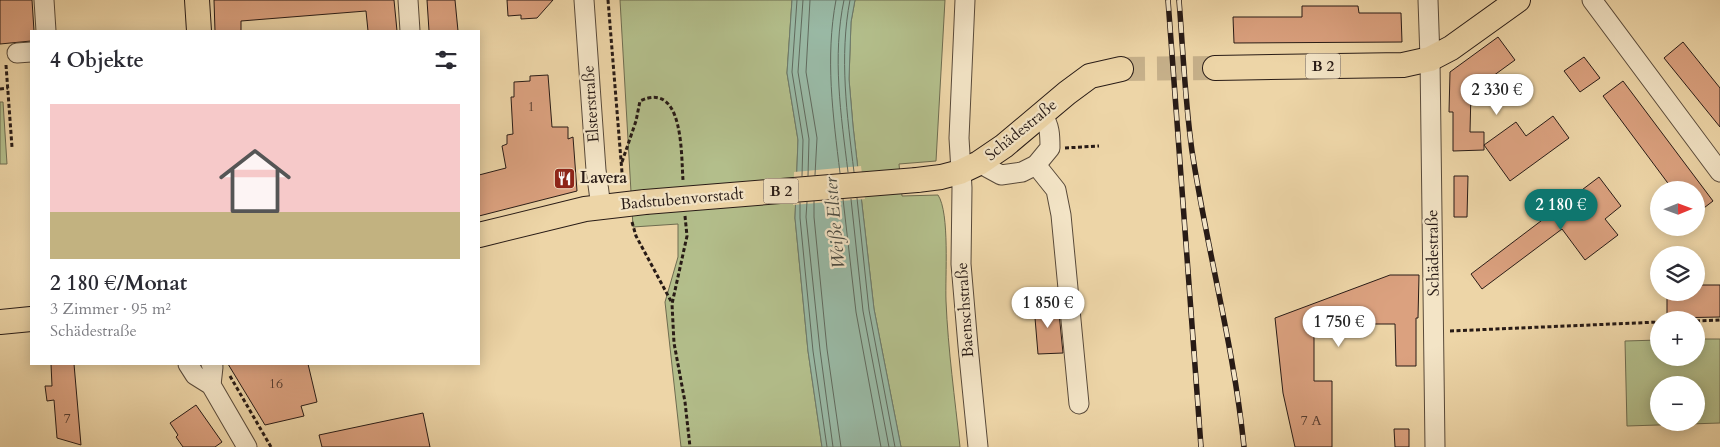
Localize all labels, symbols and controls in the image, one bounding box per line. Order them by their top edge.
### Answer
text: 4 Objekte [50,46,144,75]
icon: filters [432,46,460,74]
road number: B 2 [1306,54,1340,78]
street label: Elsterstraße [577,65,605,143]
pin: 2 330 € [1451,74,1543,116]
text: 2 330 € [1472,79,1522,101]
street label: Schädestraße [980,94,1062,166]
house number: 1 [527,97,535,116]
icon: home [210,136,300,226]
restaurant icon: Lavera [552,166,576,190]
place label: Lavera [580,167,627,189]
water label: Weiße Elster [818,175,851,270]
road number: B 2 [764,178,798,204]
north arrow [1650,181,1705,236]
map controls [1650,181,1705,431]
street label: Badstubenvorstadt [619,183,745,215]
pin: 2 180 € [1515,188,1607,231]
text: 2 180 € [1536,194,1586,216]
street label: Schädestraße [1421,209,1445,297]
button: layers [1650,246,1705,301]
street label: Baenschstraße [951,262,979,358]
text: 2 180 €/Monat [50,269,187,298]
pin: 1 850 € [1002,286,1094,329]
text: 1 850 € [1023,292,1073,314]
text: 3 Zimmer · 95 m² [50,298,171,320]
pin: 1 750 € [1293,306,1385,348]
text: 1 750 € [1314,311,1364,333]
button: + [1650,311,1705,366]
text: Schädestraße [50,320,137,342]
house number: 16 [269,374,283,393]
button: − [1650,376,1705,431]
house number: 7 [63,409,71,428]
house number: 7 A [1301,411,1321,430]

